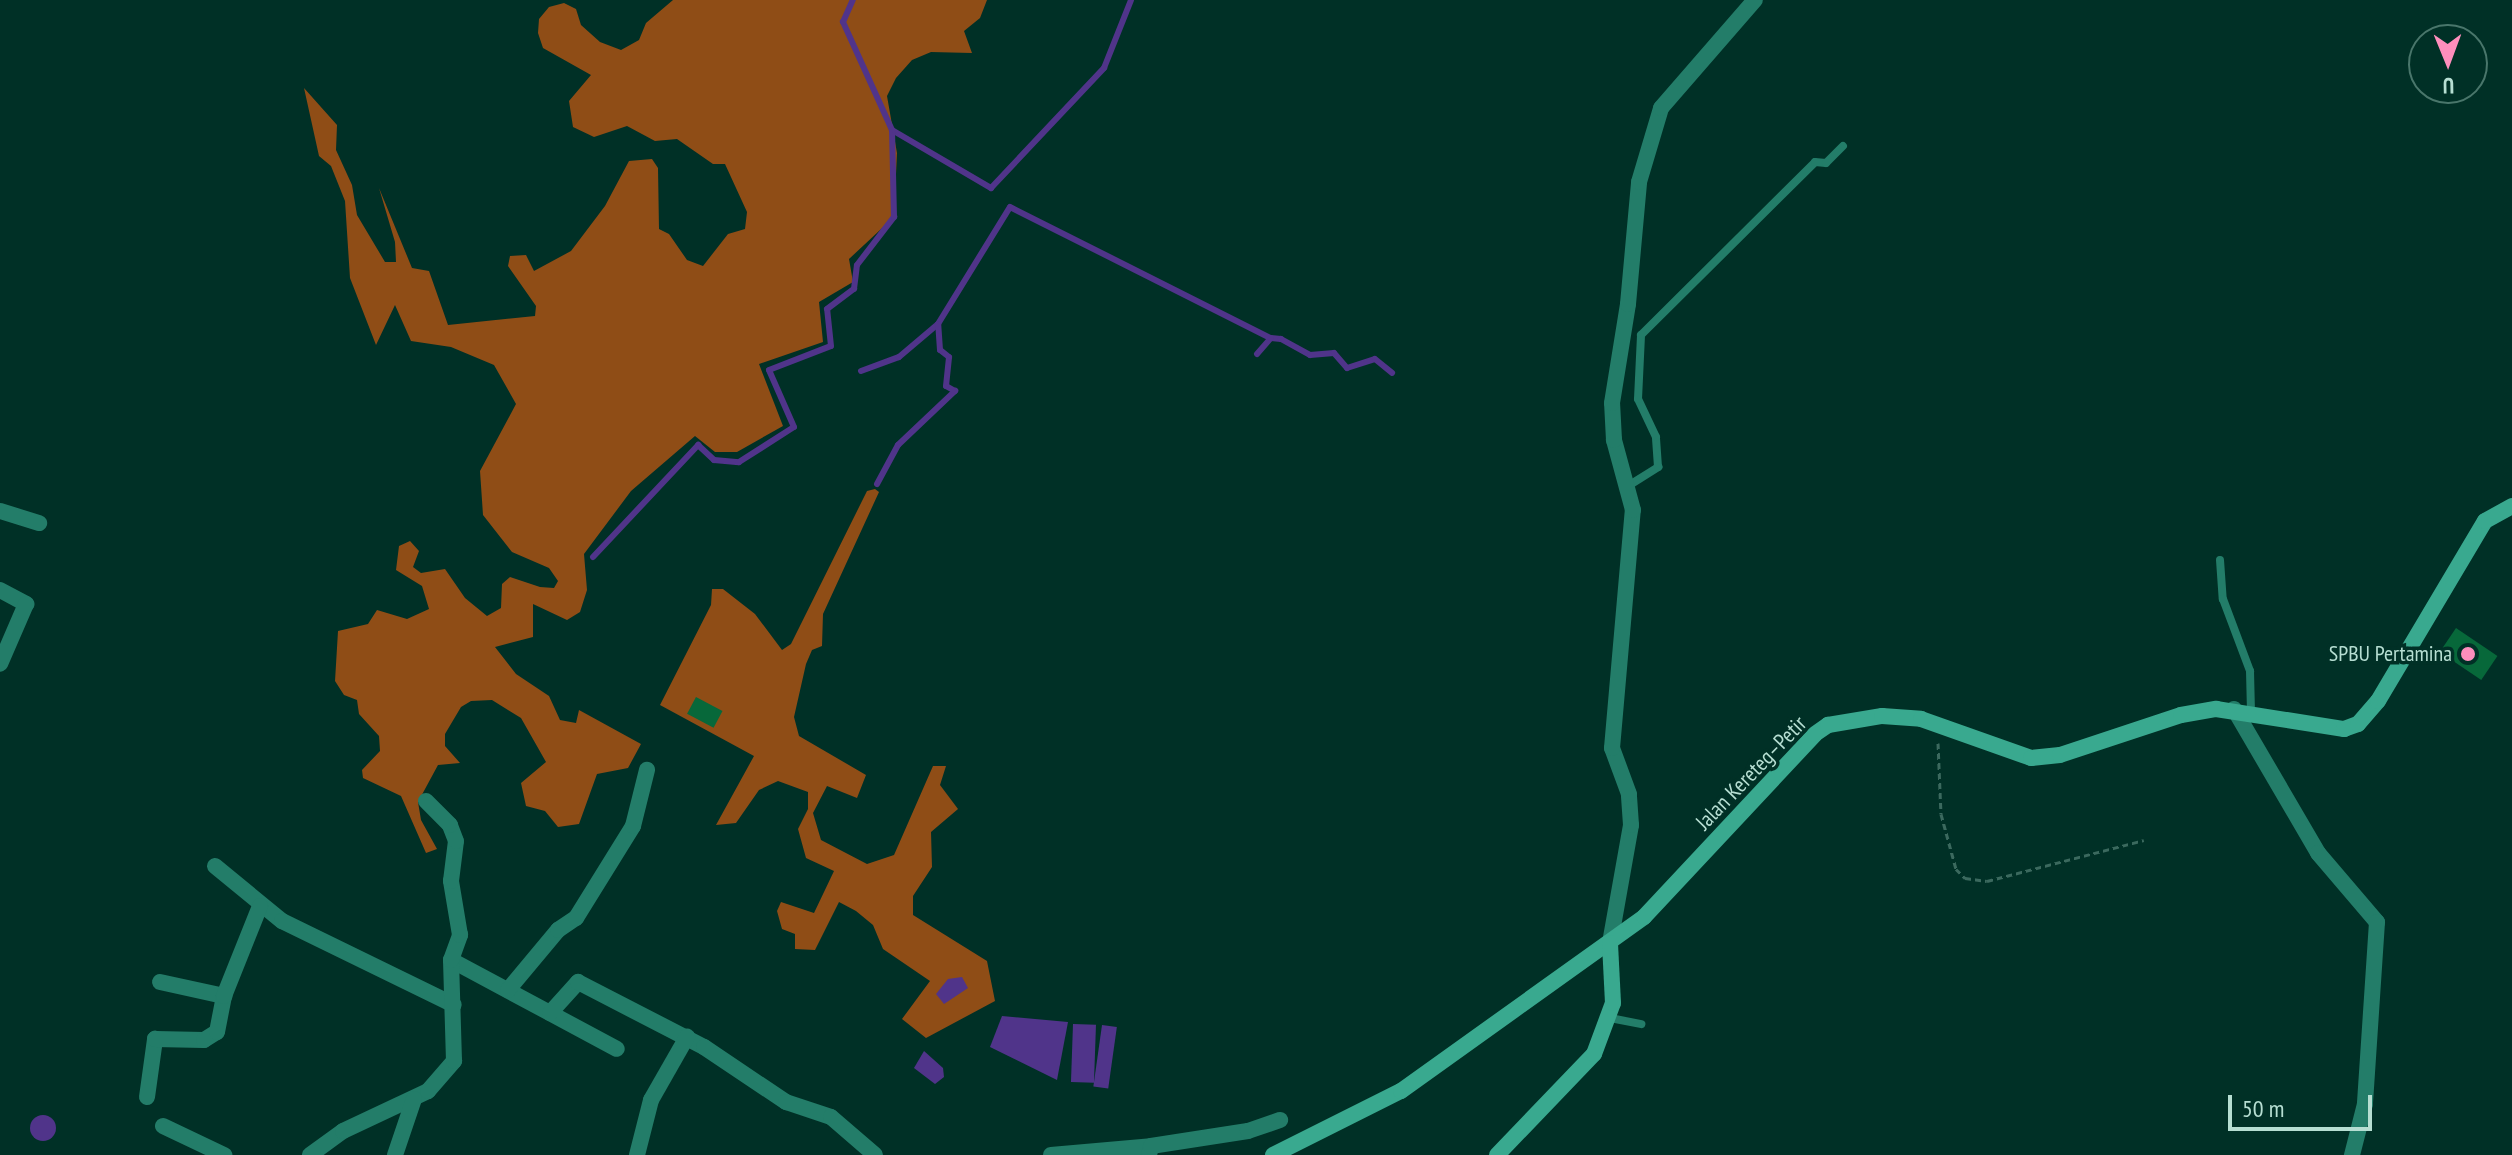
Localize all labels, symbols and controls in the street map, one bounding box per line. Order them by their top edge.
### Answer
north arrow [2408,24,2488,104]
text: U [2442,72,2454,100]
place label: SPBU Pertamina [2329,641,2452,667]
marker: SPBU Pertamina [2459,645,2477,663]
street label: Jalan Kereteg–Petir [1690,711,1812,835]
scale bar [2232,1079,2376,1129]
text: 50 m [2242,1093,2284,1124]

